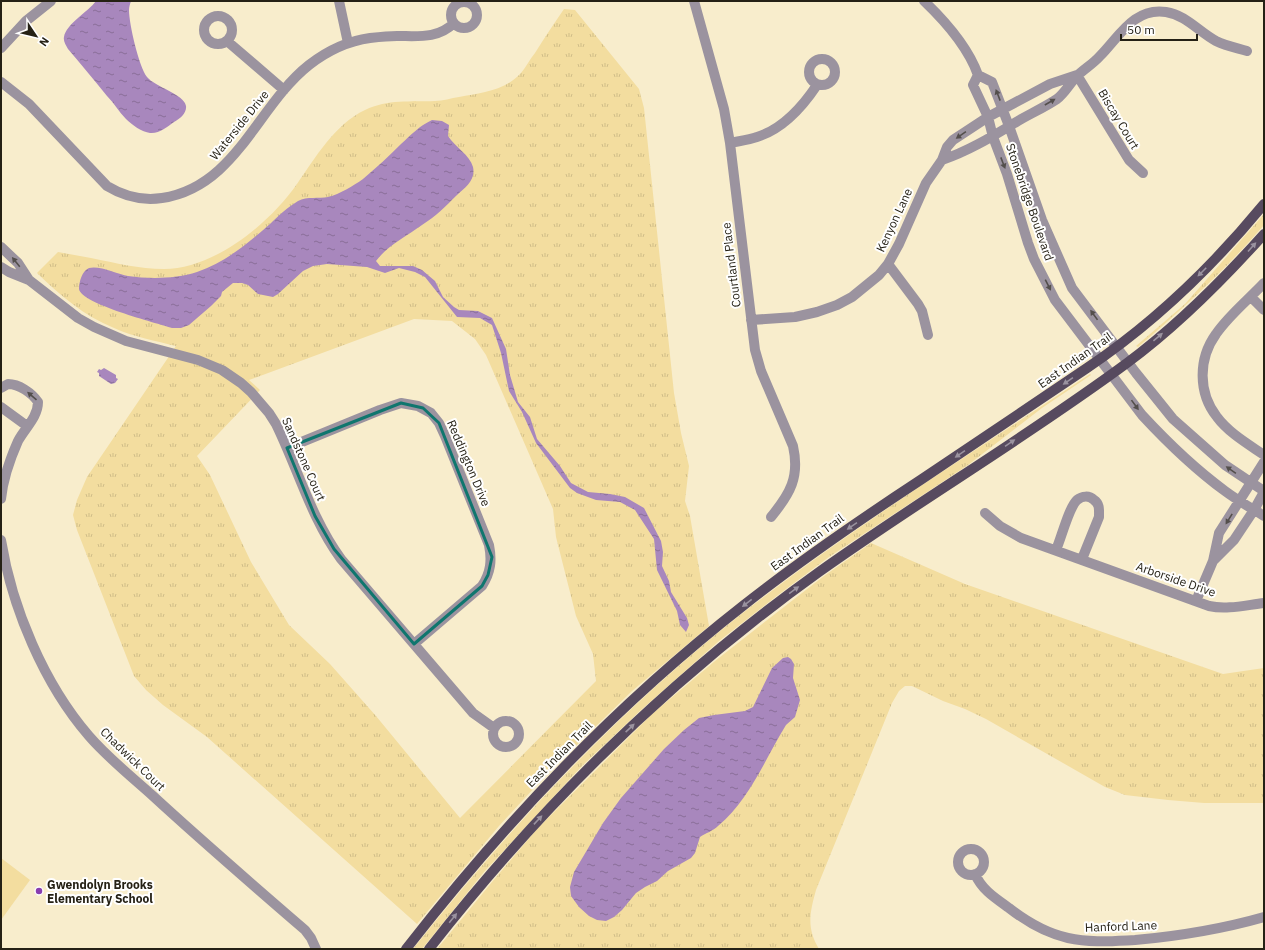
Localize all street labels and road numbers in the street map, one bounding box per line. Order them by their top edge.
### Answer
street label: Biscay Court [1095,86,1143,152]
street label: Waterside Drive [206,87,272,163]
street label: Stonebridge Boulevard [1003,141,1057,263]
street label: Kenyon Lane [873,185,915,254]
street label: Courtland Place [718,221,744,308]
street label: East Indian Trail [1035,329,1115,391]
street label: Sandstone Court [279,415,329,503]
street label: Reddington Drive [444,417,494,509]
street label: East Indian Trail [767,510,847,574]
street label: Arborside Drive [1134,558,1218,600]
street label: East Indian Trail [523,718,595,790]
street label: Chadwick Court [97,724,169,794]
street label: Hanford Lane [1085,917,1158,935]

